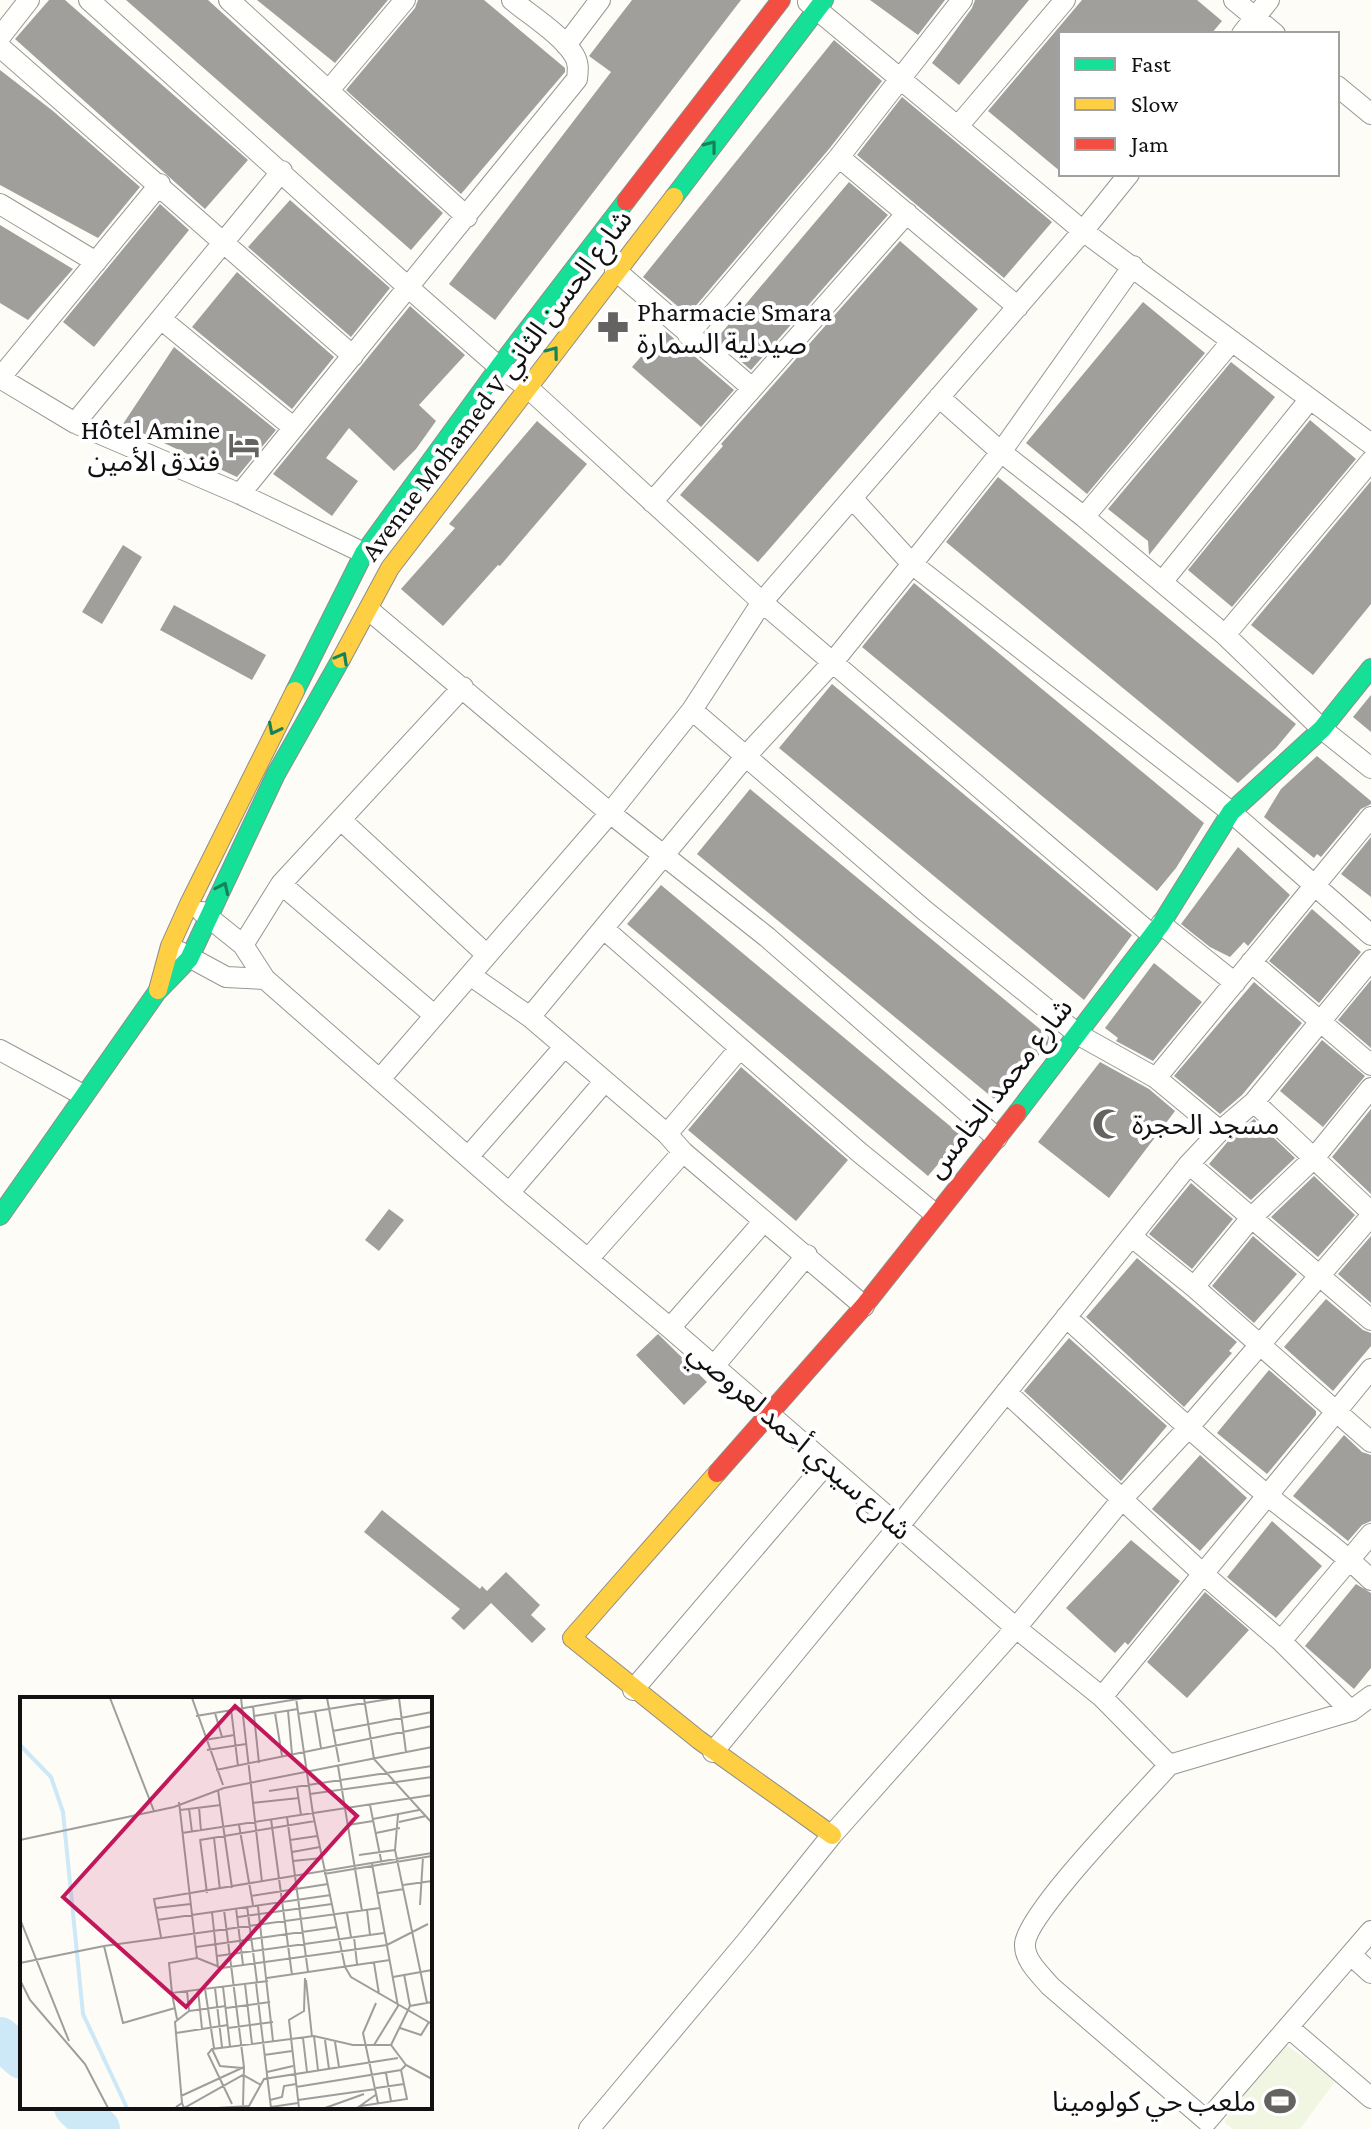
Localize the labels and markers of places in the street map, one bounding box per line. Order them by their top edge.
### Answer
place label: Pharmacie Smara صيدلية السمارة [637,296,832,360]
pharmacy icon: Pharmacie Smara صيدلية السمارة [596,310,630,344]
place label: Hôtel Amine فندق الأمين [81,414,220,478]
hotel icon: Hôtel Amine فندق الأمين [227,428,261,462]
mosque icon: مسجد الحجرة [1091,1107,1125,1141]
place label: مسجد الحجرة [1132,1109,1279,1141]
sports icon: ملعب حي كولومينا [1263,2084,1297,2118]
place label: ملعب حي كولومينا [1052,2086,1256,2122]

